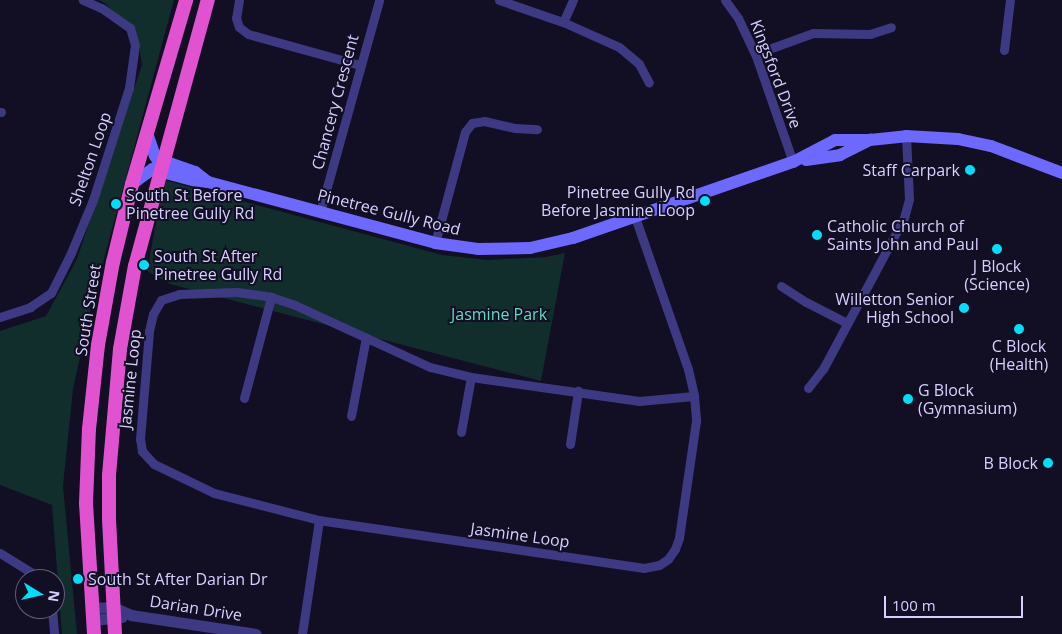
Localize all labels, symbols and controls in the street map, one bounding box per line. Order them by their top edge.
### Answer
street label: Kingsford Drive [747,17,805,131]
street label: Chancery Crescent [308,32,362,172]
street label: Shelton Loop [65,109,115,209]
place label: Staff Carpark [863,160,960,180]
marker: Staff Carpark [964,164,976,176]
place label: Pinetree Gully Rd Before Jasmine Loop [541,182,695,220]
place label: South St Before Pinetree Gully Rd [126,185,254,223]
street label: Pinetree Gully Road [316,185,462,239]
marker: Pinetree Gully Rd Before Jasmine Loop [699,195,711,207]
marker: South St Before Pinetree Gully Rd [110,198,122,210]
place label: Catholic Church of Saints John and Paul [827,216,979,254]
marker: Catholic Church of Saints John and Paul [811,229,823,241]
marker: J Block (Science) [991,243,1003,255]
place label: South St After Pinetree Gully Rd [154,246,282,284]
place label: J Block (Science) [964,256,1030,294]
marker: South St After Pinetree Gully Rd [138,259,150,271]
street label: South Street [71,263,105,357]
place label: Willetton Senior High School [835,289,954,327]
marker: Willetton Senior High School [958,302,970,314]
park label: Jasmine Park [451,304,547,324]
marker: C Block (Health) [1013,323,1025,335]
street label: Jasmine Loop [115,328,145,430]
place label: C Block (Health) [990,336,1048,374]
place label: G Block (Gymnasium) [918,380,1017,418]
marker: G Block (Gymnasium) [902,393,914,405]
place label: B Block [983,453,1038,473]
marker: B Block [1042,457,1054,469]
street label: Jasmine Loop [469,519,571,551]
north arrow [15,569,65,619]
place label: South St After Darian Dr [88,569,267,589]
marker: South St After Darian Dr [72,573,84,585]
scale bar [887,586,1026,618]
text: N [44,589,65,603]
street label: Darian Drive [149,591,243,625]
text: 100 m [892,595,936,615]

